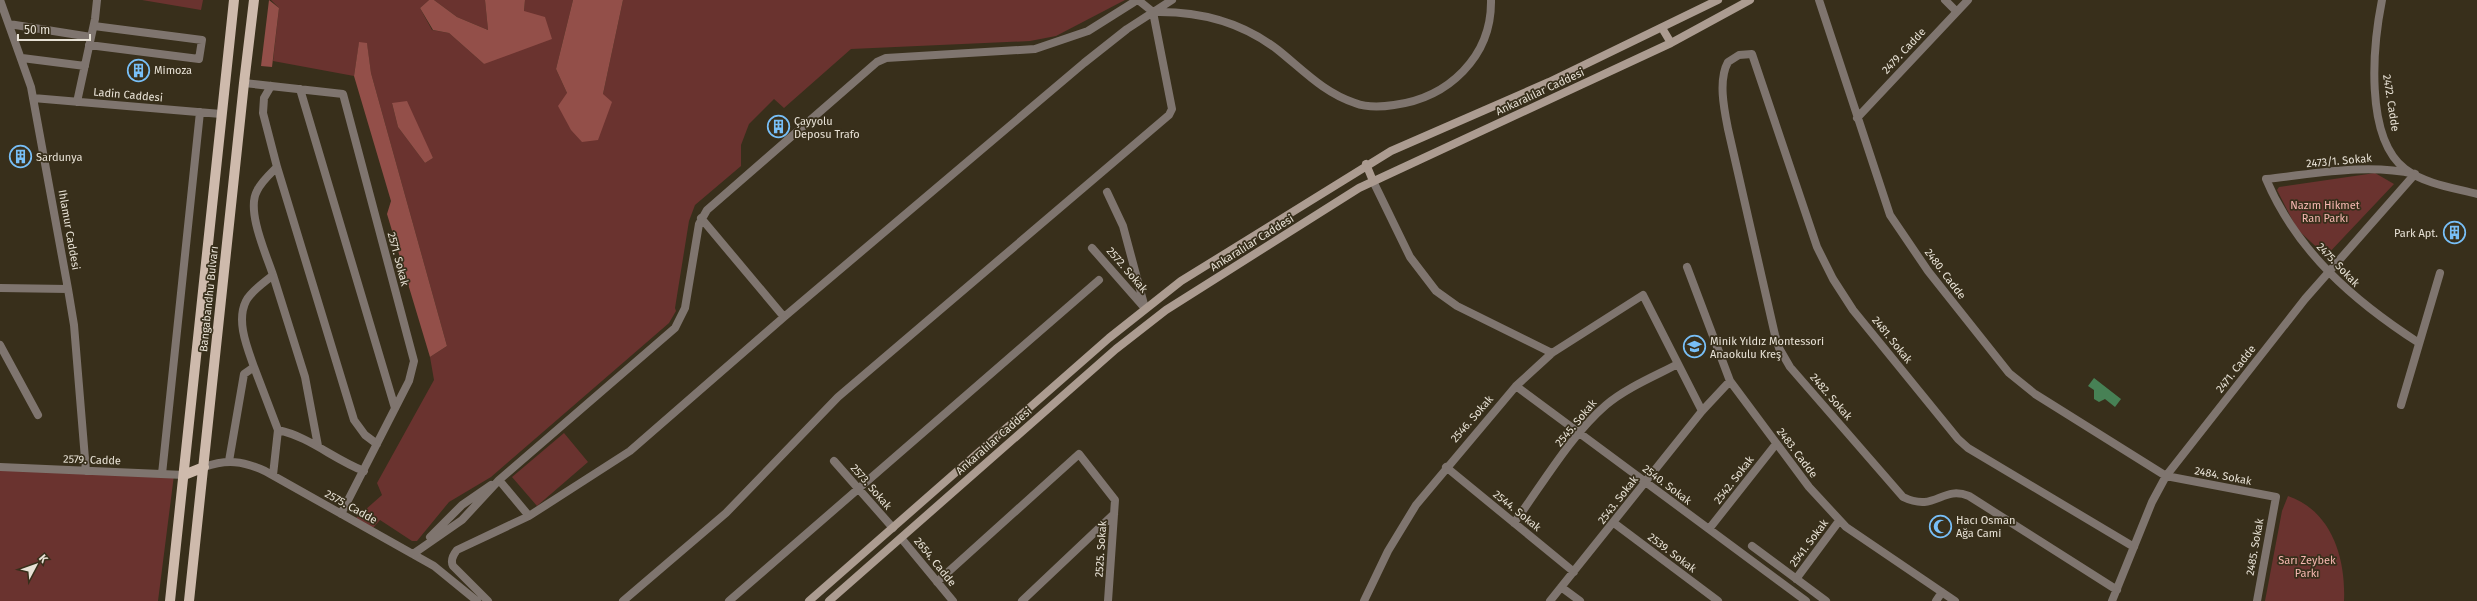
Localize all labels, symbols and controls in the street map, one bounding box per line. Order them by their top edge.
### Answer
scale bar [18,16,90,42]
text: 50 m [24,23,50,37]
street label: 2479. Cadde [1879,25,1929,77]
building icon: Mimoza [125,57,151,83]
place label: Mimoza [154,64,192,77]
street label: Ankaralılar Caddesi [1494,66,1586,118]
street label: 2472. Cadde [2380,74,2402,132]
street label: Ladin Caddesi [93,85,163,105]
building icon: Çayyolu Deposu Trafo [766,114,792,140]
place label: Çayyolu Deposu Trafo [794,115,860,141]
building icon: Sardunya [8,144,34,170]
place label: Sardunya [36,151,82,164]
street label: 2473/1. Sokak [2306,152,2373,170]
street label: Ihlamur Caddesi [56,189,82,271]
park label: Nazım Hikmet Ran Parkı [2290,199,2360,225]
street label: Ankaralılar Caddesi [1208,212,1296,274]
building icon: Park Apt. [2441,220,2467,246]
place label: Park Apt. [2394,227,2438,240]
street label: 2571. Sokak [385,231,412,288]
street label: 2475. Sokak [2314,240,2362,290]
street label: Bangabandhu Bulvarı [197,245,221,353]
street label: 2572. Sokak [1104,245,1150,296]
street label: 2480. Cadde [1922,246,1968,302]
street label: 2481. Sokak [1869,314,1915,366]
school or university icon: Minik Yıldız Montessori Anaokulu Kreş [1681,334,1707,360]
place label: Minik Yıldız Montessori Anaokulu Kreş [1710,335,1824,361]
street label: 2471. Cadde [2213,343,2259,395]
street label: 2482. Sokak [1807,371,1855,423]
street label: 2546. Sokak [1448,393,1496,445]
street label: 2545. Sokak [1553,397,1600,449]
street label: Ankaralılar Caddesi [954,405,1034,477]
street label: 2483. Cadde [1774,425,1820,481]
street label: 2579. Cadde [63,452,121,468]
street label: 2542. Sokak [1711,453,1757,506]
street label: 2573. Sokak [848,462,895,513]
street label: 2540. Sokak [1640,462,1694,508]
street label: 2484. Sokak [2193,464,2253,488]
street label: 2543. Sokak [1595,473,1641,527]
street label: 2575. Cadde [323,487,379,527]
street label: 2544. Sokak [1490,488,1544,534]
mosque icon: Hacı Osman Ağa Cami [1927,513,1953,539]
place label: Hacı Osman Ağa Cami [1956,514,2015,540]
street label: 2541. Sokak [1787,516,1831,569]
street label: 2485. Sokak [2244,517,2266,577]
street label: 2525. Sokak [1093,520,1109,578]
street label: 2539. Sokak [1645,531,1699,576]
street label: 2654. Cadde [911,535,959,589]
north arrow [16,545,56,585]
text: K [36,552,51,566]
park label: Sarı Zeybek Parkı [2278,554,2336,580]

